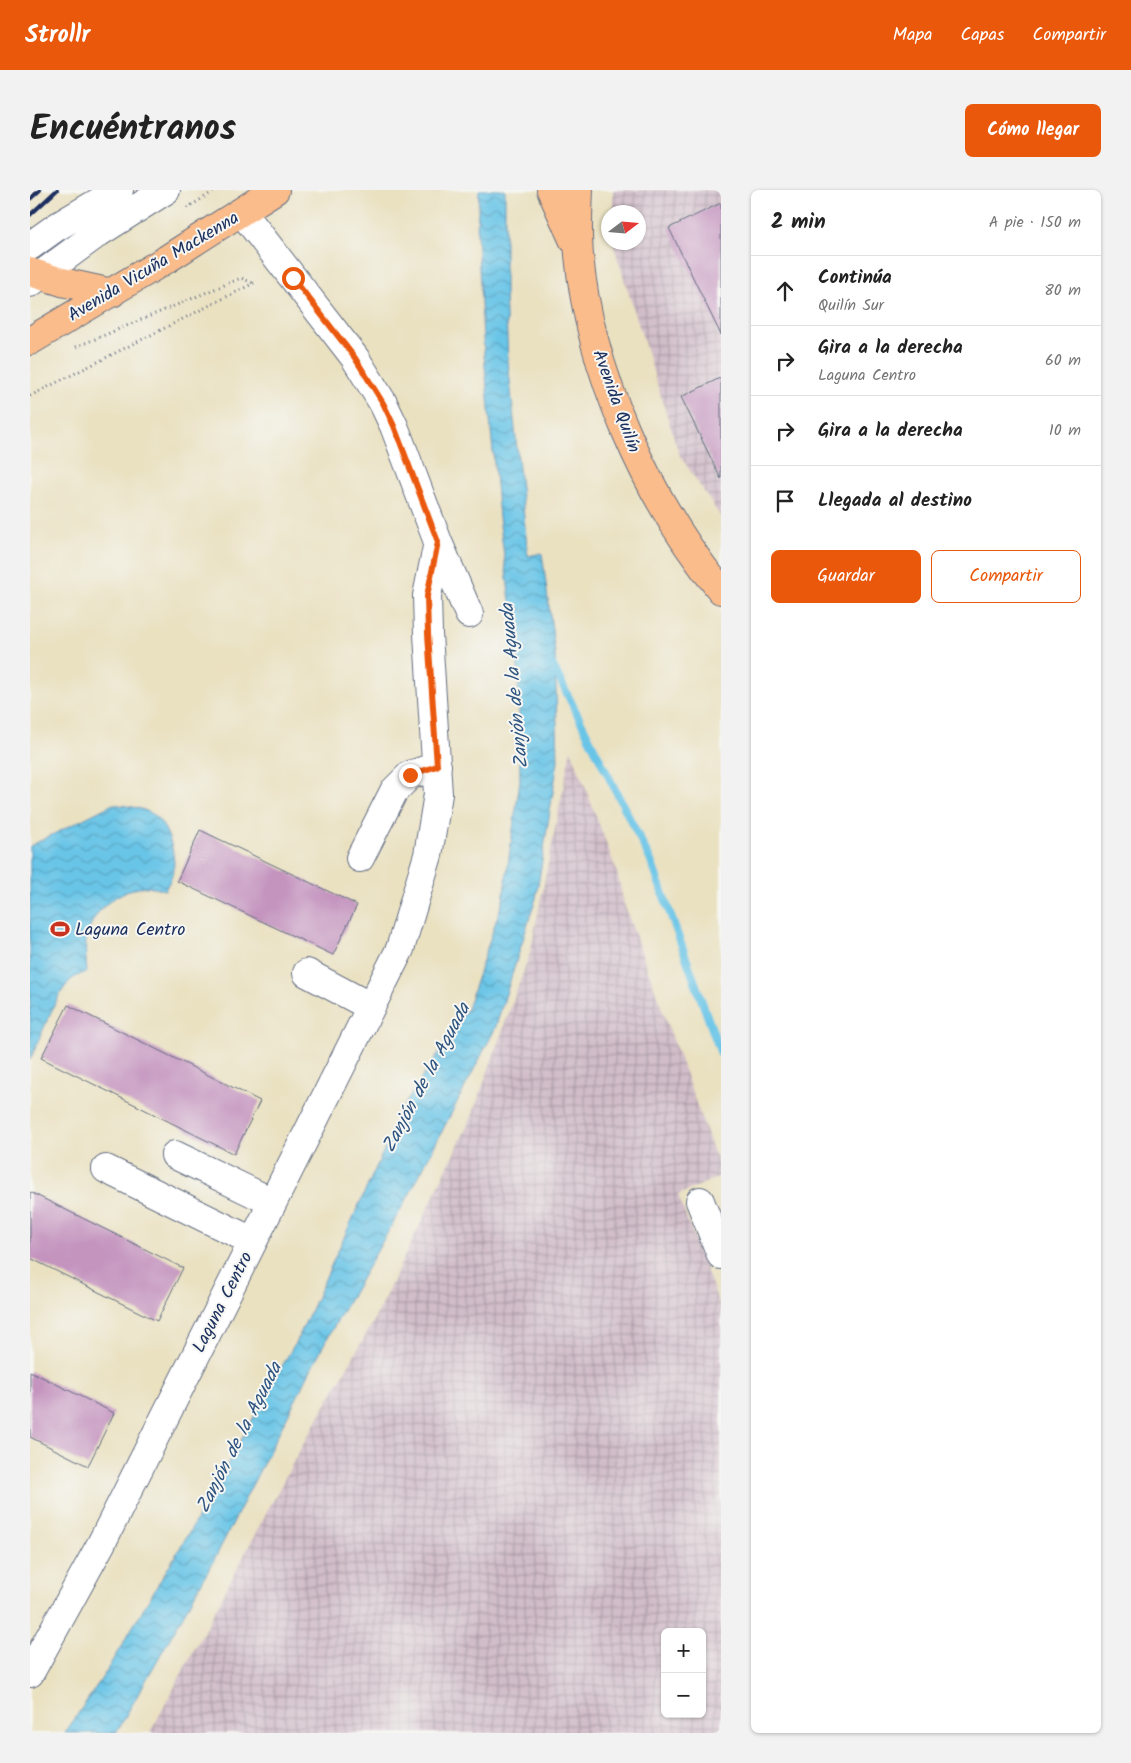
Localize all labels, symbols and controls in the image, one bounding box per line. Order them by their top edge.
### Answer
text: Strollr [25,16,90,55]
text: Mapa [893,21,933,50]
text: Capas [961,21,1005,50]
text: Compartir [1033,21,1106,50]
text: Encuéntranos [30,102,236,158]
button: Cómo llegar [965,104,1101,157]
street label: Avenida Vicuña Mackenna [62,204,245,330]
north arrow [601,205,646,250]
text: 2 min [771,206,826,239]
text: A pie · 150 m [989,210,1081,235]
text: Continúa [818,263,892,293]
route start [282,267,305,290]
icon: ahead [771,277,799,305]
text: 80 m [1044,278,1081,303]
text: Quilín Sur [818,293,884,318]
text: Gira a la derecha [818,333,963,363]
street label: Avenida Quilín [584,346,648,457]
icon: right [771,347,799,375]
text: 60 m [1045,348,1081,373]
text: Laguna Centro [818,363,916,388]
text: Gira a la derecha [818,416,963,446]
icon: right [771,417,799,445]
text: 10 m [1049,418,1081,443]
text: Llegada al destino [818,486,972,516]
icon: arrive [771,487,799,515]
button: Guardar [771,550,921,603]
button: Compartir [931,550,1081,603]
water label: Zanjón de la Aguada [493,601,537,770]
route end [399,764,422,787]
place label: Laguna Centro [75,916,185,945]
sports icon: Laguna Centro [49,918,71,940]
water label: Zanjón de la Aguada [375,997,479,1158]
street label: Laguna Centro [185,1247,261,1358]
water label: Zanjón de la Aguada [189,1356,291,1519]
map controls [661,1628,706,1718]
button: + [661,1628,706,1673]
button: − [661,1673,706,1718]

